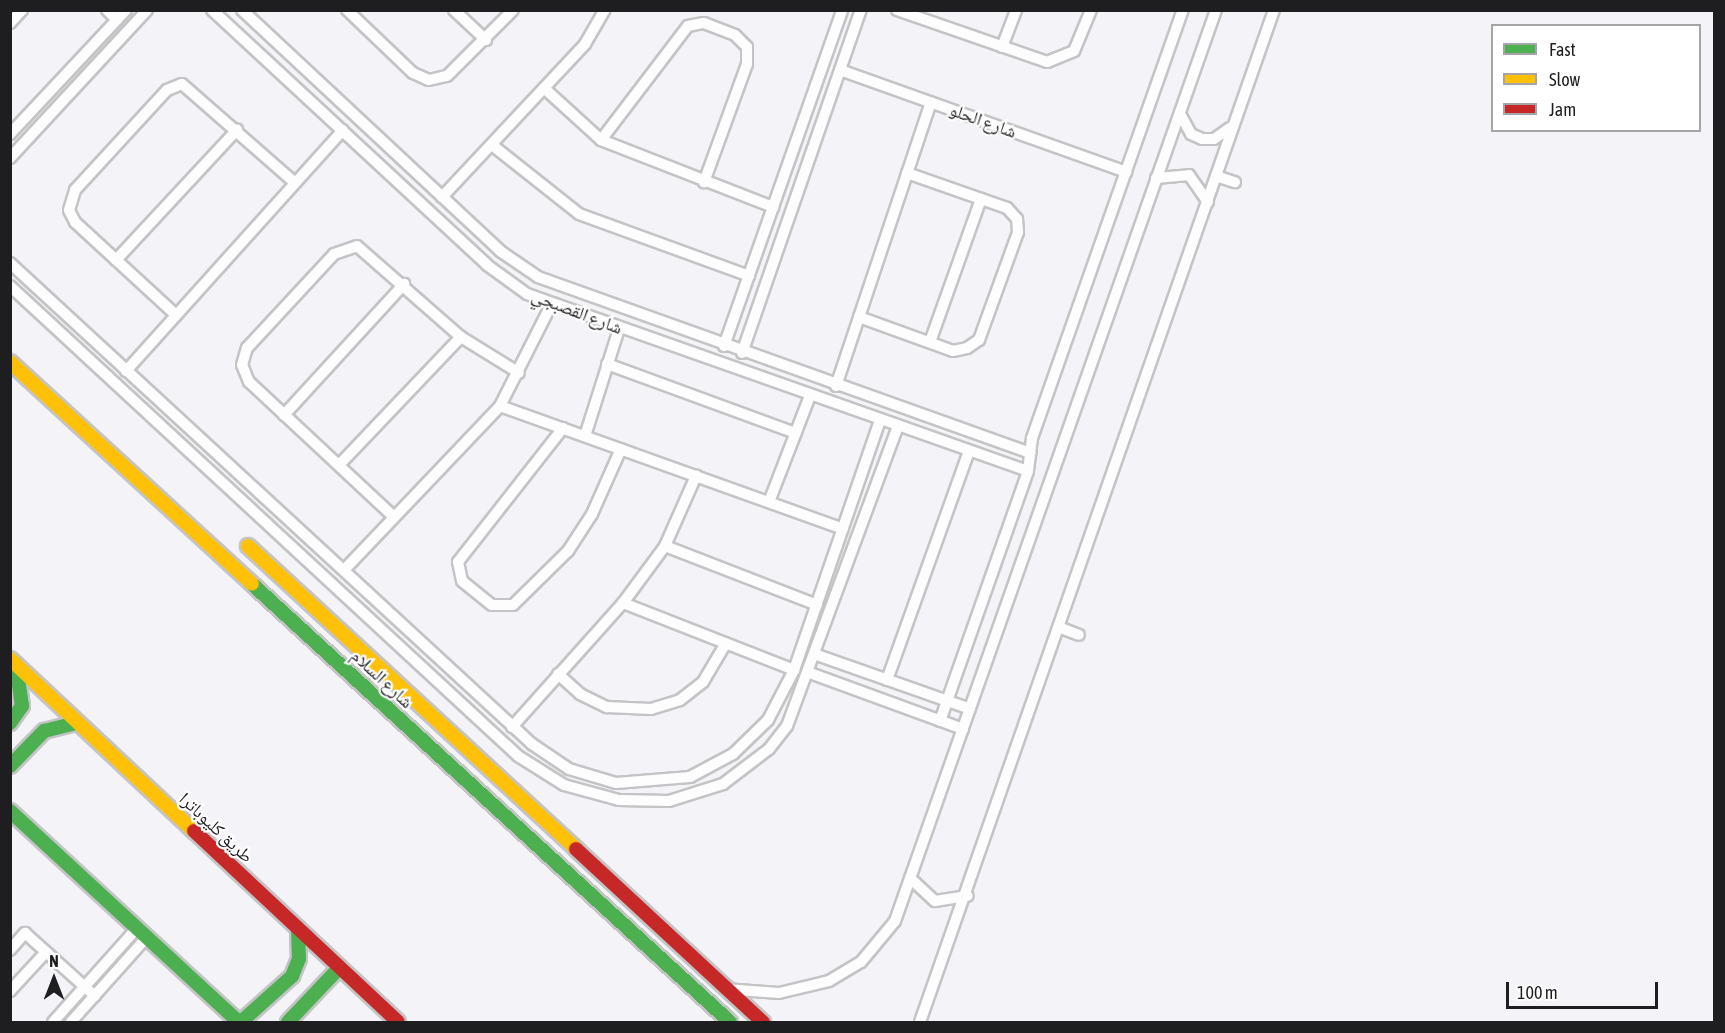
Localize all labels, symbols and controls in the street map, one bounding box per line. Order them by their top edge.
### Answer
legend [1491,24,1701,132]
text: Fast [1549,39,1576,60]
text: Slow [1549,69,1580,90]
street label: شارع الحلو [947,99,1019,143]
text: Jam [1549,99,1576,120]
street label: شارع القصبجي [529,285,625,339]
street label: شارع السلام [347,645,417,713]
street label: طريق كليوباترا [174,788,258,868]
north arrow [24,949,84,1009]
text: N [49,952,59,970]
scale bar [1509,970,1660,1008]
text: 100 m [1517,982,1558,1003]

